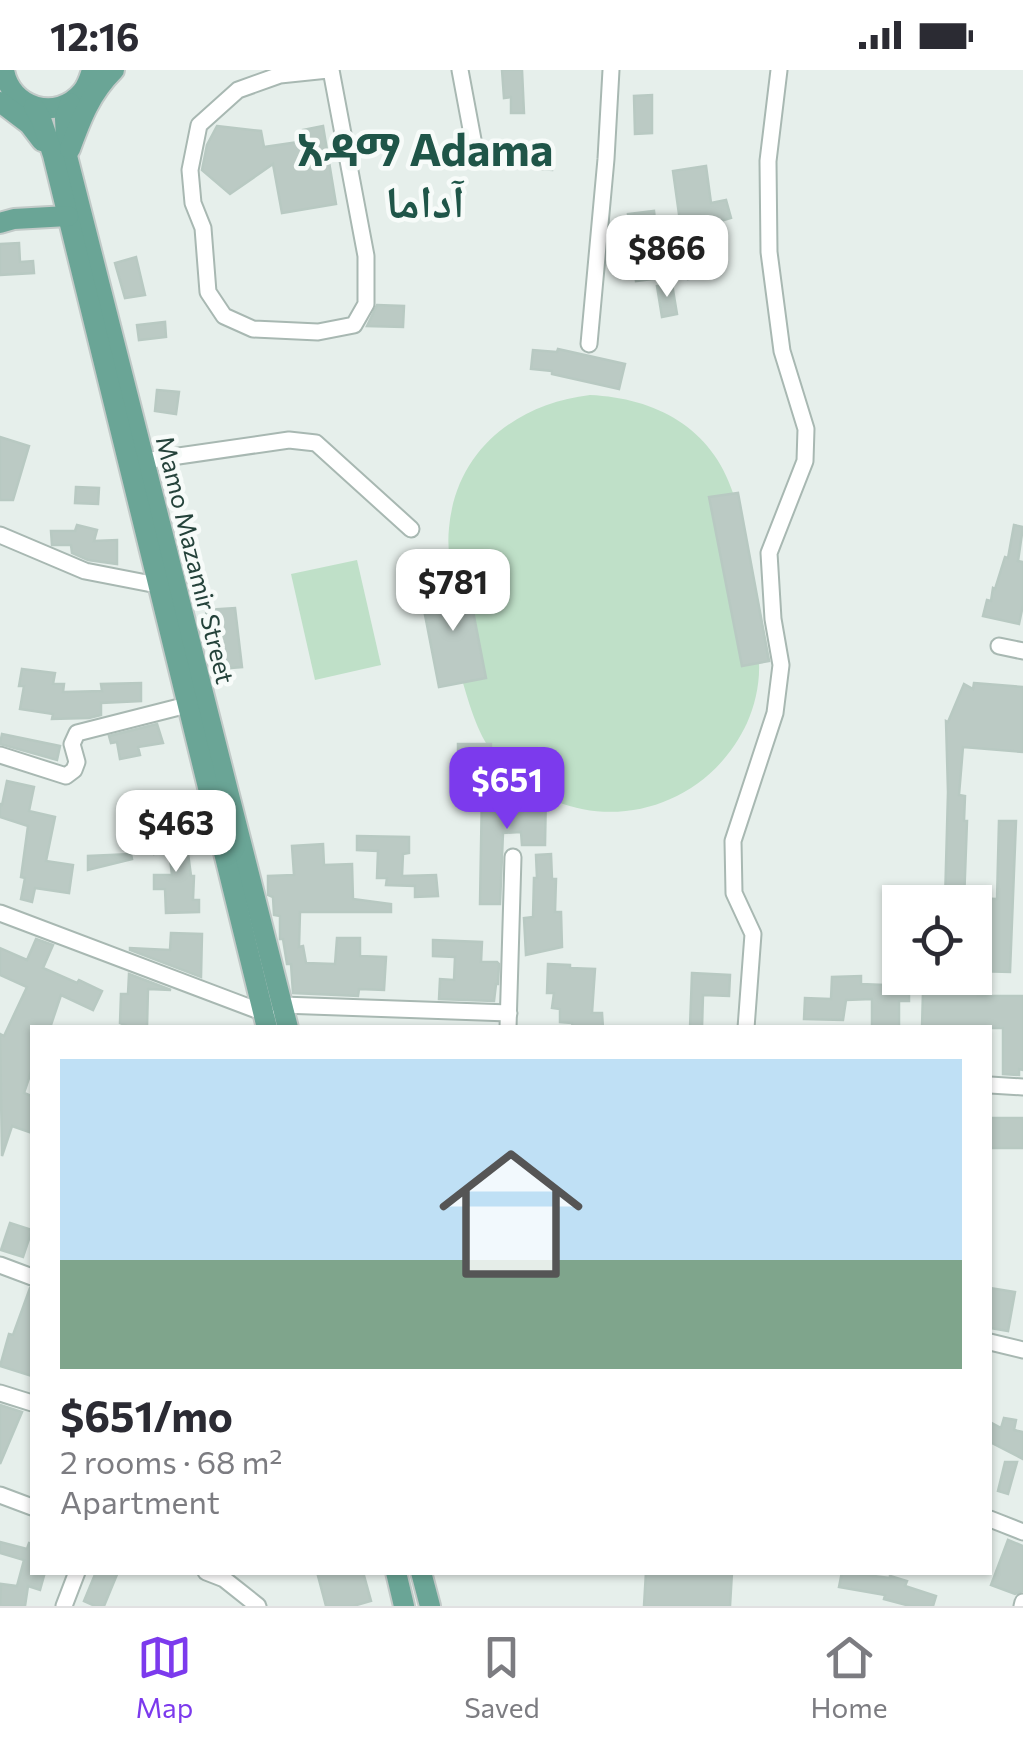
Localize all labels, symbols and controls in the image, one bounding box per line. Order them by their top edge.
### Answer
text: 12:16 [50,12,140,59]
district label: አዳማ Adama آداما [297,120,553,227]
pin: $866 [608,215,726,300]
text: $866 [628,227,706,267]
street label: Mamo Mazamir Street [151,433,241,687]
pin: $781 [394,549,512,634]
text: $781 [418,561,488,601]
pin: $651 [448,747,566,832]
text: $651 [471,759,543,799]
pin: $463 [117,790,235,875]
text: $463 [138,802,214,842]
map controls [882,885,992,995]
button: locate [882,885,992,995]
icon: home [421,1124,601,1304]
text: $651/mo [60,1389,233,1441]
text: 2 rooms · 68 m² [60,1441,282,1481]
text: Apartment [60,1481,220,1521]
tab: Map [135,1630,193,1724]
tab: Saved [464,1630,540,1724]
tab: Home [811,1630,888,1724]

